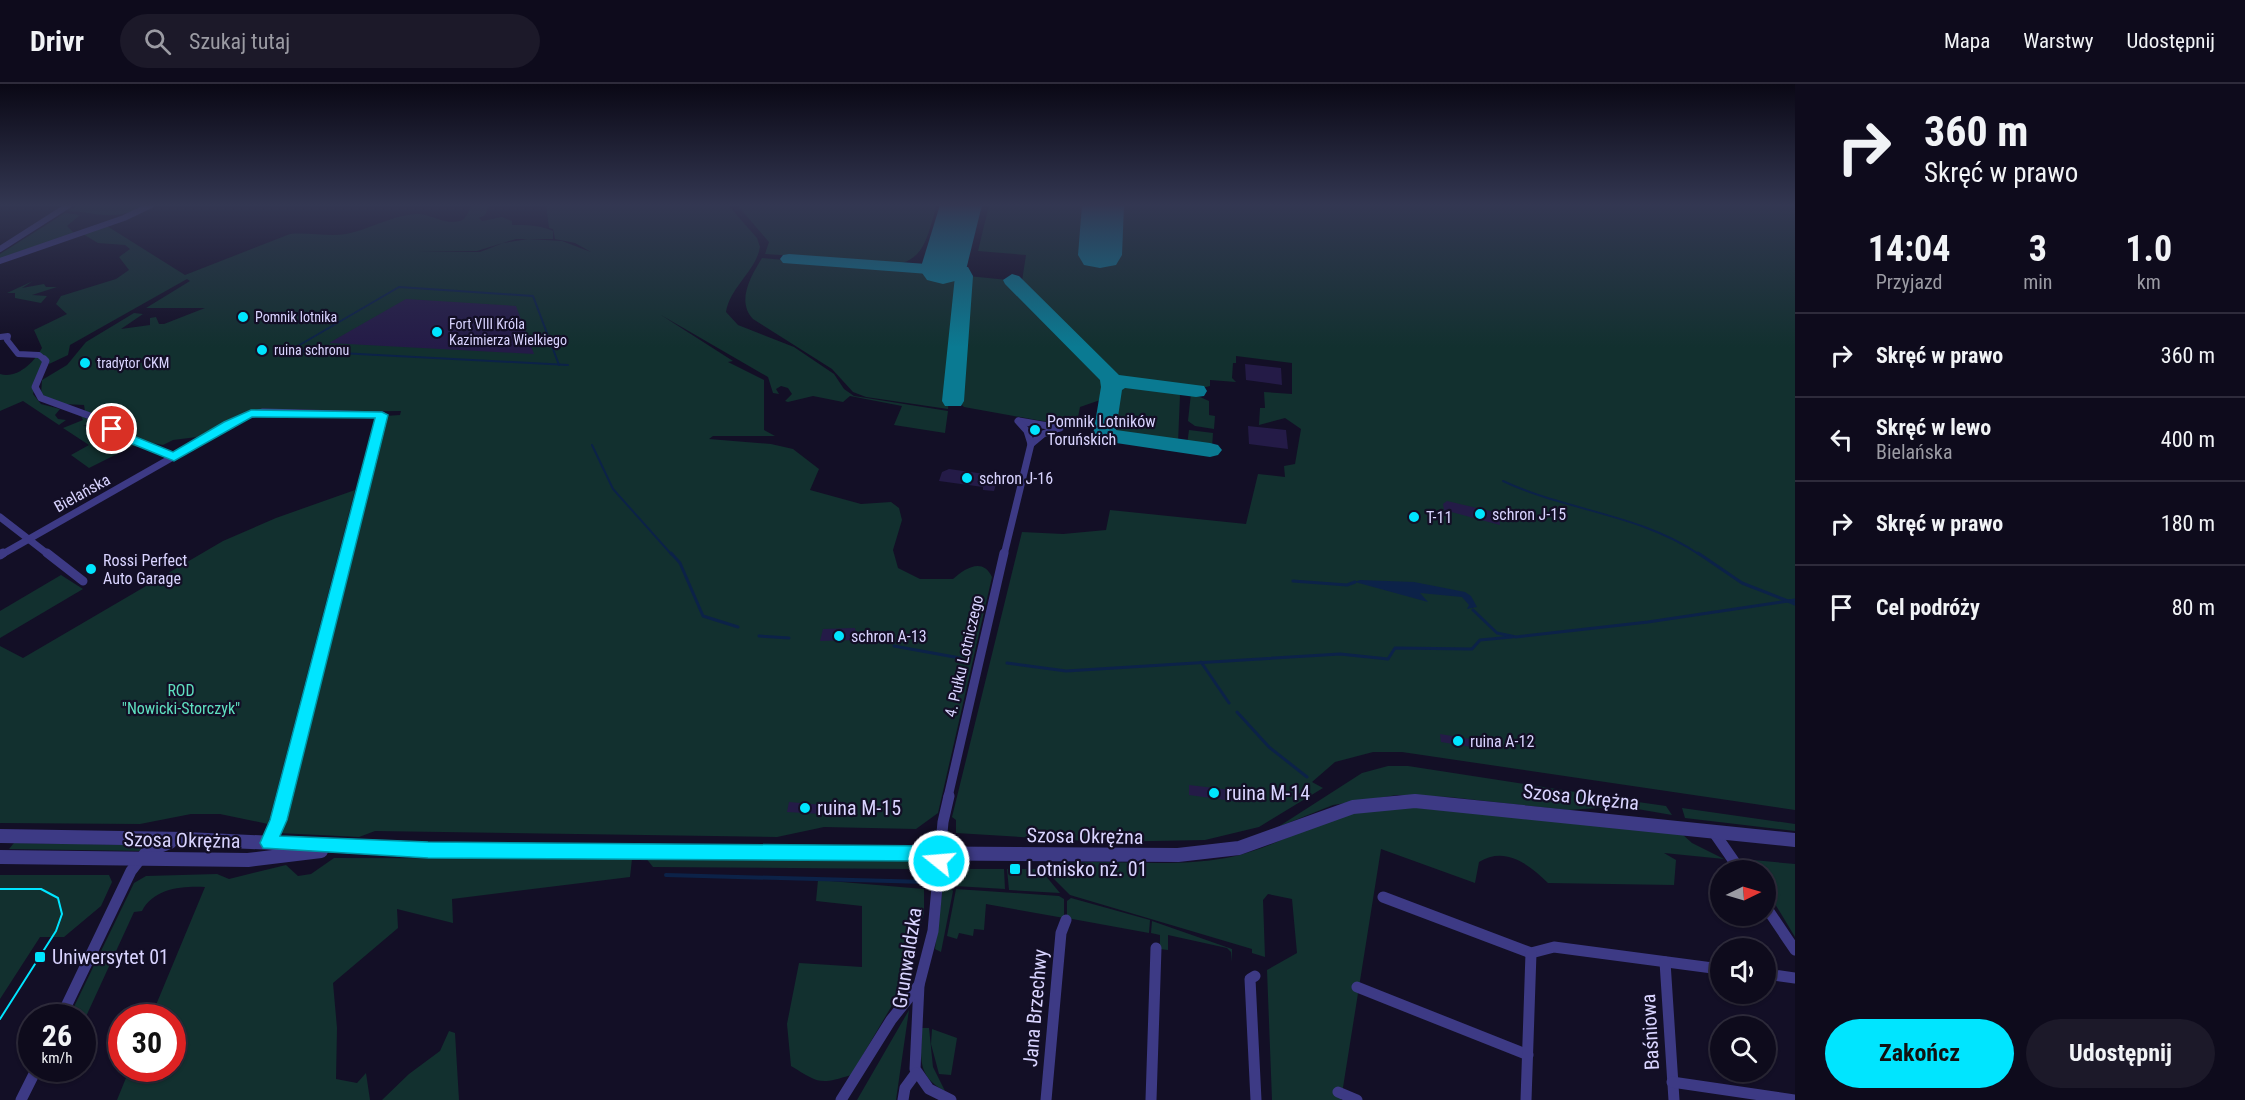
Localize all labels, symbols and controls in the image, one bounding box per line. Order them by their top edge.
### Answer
search box [120,14,540,68]
text: Drivr [30,25,84,58]
icon: search [141,25,174,58]
text: Szukaj tutaj [189,29,290,54]
text: Mapa [1944,29,1990,53]
text: Warstwy [2023,29,2094,53]
text: Udostępnij [2127,29,2215,53]
text: 360 m [1924,107,2029,156]
icon: right [1825,108,1903,186]
text: Skręć w prawo [1924,157,2078,189]
text: 14:04 [1868,228,1950,270]
text: 3 [2029,228,2047,270]
text: 1.0 [2125,228,2172,270]
text: Przyjazd [1876,270,1943,294]
text: min [2023,270,2053,294]
text: km [2137,270,2161,294]
place label: Pomnik lotnika [255,309,337,325]
marker: Pomnik lotnika [236,310,250,324]
place label: Fort VIII Króla Kazimierza Wielkiego [449,316,567,348]
marker: Fort VIII Króla Kazimierza Wielkiego [430,325,444,339]
icon: right [1825,339,1858,372]
place label: ruina schronu [274,342,349,358]
marker: ruina schronu [255,343,269,357]
text: Skręć w prawo [1876,343,2003,368]
text: 360 m [2161,343,2215,368]
place label: tradytor CKM [97,355,169,371]
marker: tradytor CKM [78,356,92,370]
pin [86,403,137,454]
icon: arrive [95,412,128,445]
place label: Pomnik Lotników Toruńskich [1047,412,1156,449]
text: Skręć w lewo [1876,415,1991,440]
marker: Pomnik Lotników Toruńskich [1028,423,1042,437]
icon: left [1825,423,1858,456]
text: 400 m [2161,427,2215,452]
text: Bielańska [1876,440,1952,464]
place label: schron J-16 [979,469,1053,488]
street label: Bielańska [51,470,113,516]
marker: schron J-16 [960,471,974,485]
place label: schron J-15 [1492,505,1566,524]
marker: schron J-15 [1473,507,1487,521]
icon: right [1825,507,1858,540]
place label: T-11 [1426,508,1452,527]
marker: T-11 [1407,510,1421,524]
text: Skręć w prawo [1876,511,2003,536]
text: 180 m [2161,511,2215,536]
place label: Rossi Perfect Auto Garage [103,551,187,588]
marker: Rossi Perfect Auto Garage [84,562,98,576]
icon: arrive [1825,591,1858,624]
street label: 4. Pułku Lotniczego [941,593,987,719]
text: Cel podróży [1876,595,1980,620]
text: 80 m [2172,595,2215,620]
place label: schron A-13 [851,627,927,646]
marker: schron A-13 [832,629,846,643]
park label: ROD "Nowicki-Storczyk" [122,681,240,718]
place label: ruina A-12 [1470,732,1534,751]
marker: ruina A-12 [1451,734,1465,748]
street label: Szosa Okrężna [1522,779,1640,815]
place label: ruina M-14 [1226,781,1310,805]
marker: ruina M-14 [1207,786,1221,800]
place label: ruina M-15 [817,796,901,820]
marker: ruina M-15 [798,801,812,815]
street label: Szosa Okrężna [1026,823,1144,849]
street label: Szosa Okrężna [123,827,241,853]
position arrow [907,829,971,893]
place label: Lotnisko nż. 01 [1027,857,1148,881]
north arrow [1710,860,1776,926]
map controls [1710,860,1776,1082]
marker: Lotnisko nż. 01 [1008,862,1022,876]
street label: Grunwaldzka [887,906,927,1010]
button: sound [1710,938,1776,1004]
place label: Uniwersytet 01 [52,945,169,969]
street label: Jana Brzechwy [1018,948,1052,1068]
marker: Uniwersytet 01 [33,950,47,964]
street label: Baśniowa [1636,993,1664,1071]
speed limit sign: 30 [108,1004,186,1082]
button: search [1710,1016,1776,1082]
text: 26 [42,1018,72,1053]
button: Zakończ [1825,1019,2014,1088]
button: Udostępnij [2026,1019,2215,1088]
text: km/h [42,1049,72,1067]

